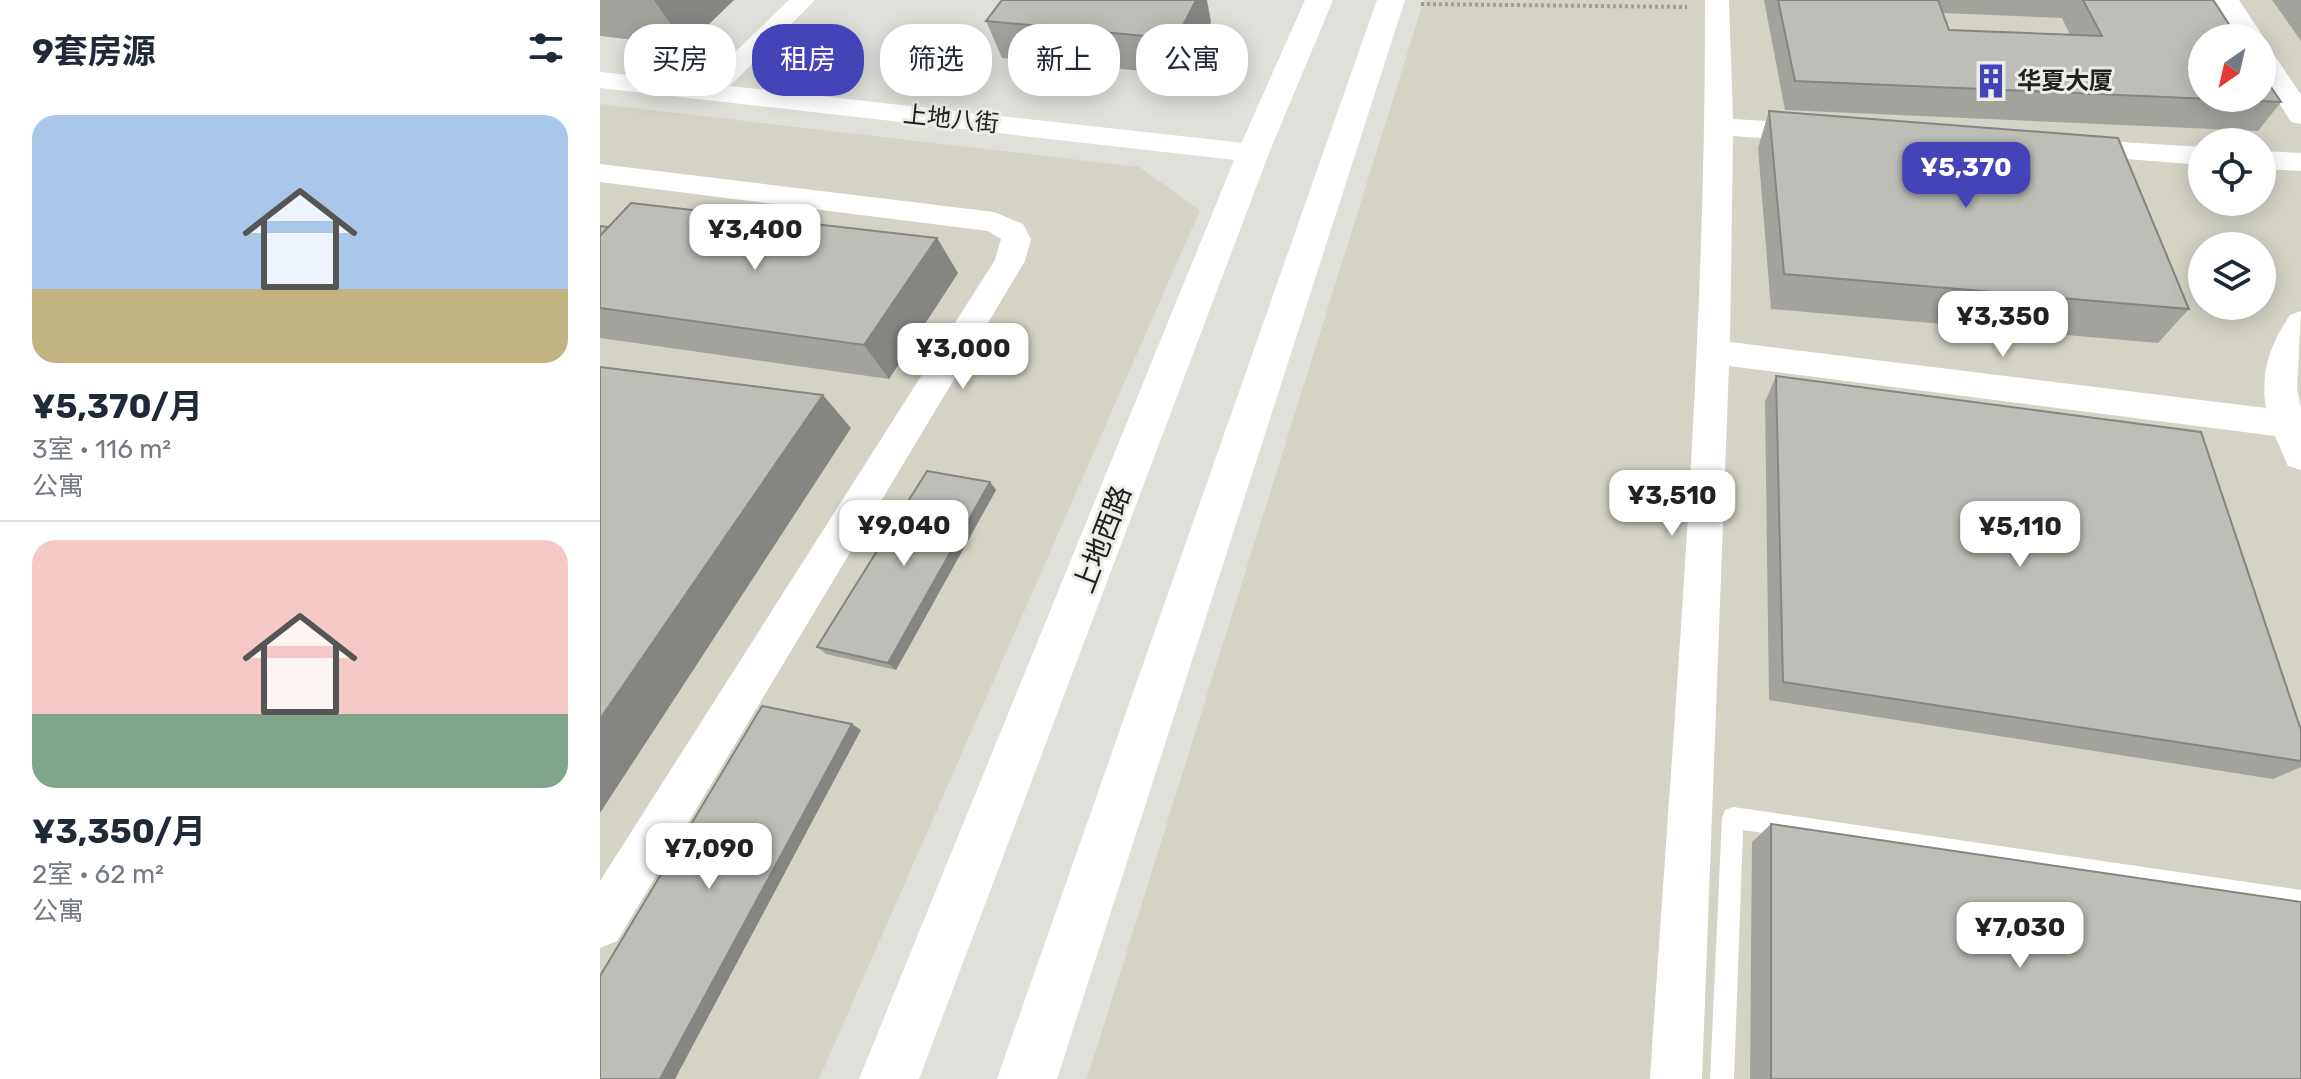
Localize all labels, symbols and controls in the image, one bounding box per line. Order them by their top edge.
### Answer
chip: 买房 [624,24,736,96]
chip: 租房 [752,24,864,96]
chip: 筛选 [880,24,992,96]
chip: 新上 [1008,24,1120,96]
chip: 公寓 [1136,24,1248,96]
north arrow [2188,24,2276,112]
map controls [2188,24,2276,320]
icon: filters [524,26,568,70]
text: 9套房源 [32,31,156,72]
building icon: 华夏大厦 [1972,62,2010,100]
place label: 华夏大厦 [2017,67,2113,95]
street label: 上地八街 [902,100,1000,138]
button: locate [2188,128,2276,216]
pin: ¥5,370 [1901,142,2031,210]
text: ¥5,370 [1920,152,2012,183]
icon: home [228,167,372,311]
pin: ¥3,400 [690,204,820,272]
text: ¥3,400 [707,214,803,245]
button: layers [2188,232,2276,320]
pin: ¥3,350 [1938,291,2068,359]
text: ¥3,350 [1956,301,2050,332]
pin: ¥3,000 [898,323,1028,391]
text: ¥3,000 [915,333,1011,364]
text: ¥5,370/月 [32,386,203,427]
text: 3室 · 116 m² [32,434,171,465]
pin: ¥3,510 [1607,470,1737,538]
text: 公寓 [32,471,84,502]
text: ¥3,510 [1627,480,1717,511]
street label: 上地西路 [1067,481,1138,597]
pin: ¥9,040 [839,500,969,568]
pin: ¥5,110 [1955,501,2085,569]
text: ¥9,040 [857,510,951,541]
text: ¥5,110 [1978,511,2062,542]
icon: home [228,592,372,736]
text: ¥3,350/月 [32,811,206,852]
pin: ¥7,090 [644,823,774,891]
text: ¥7,090 [664,833,754,864]
text: 2室 · 62 m² [32,859,164,890]
text: 公寓 [32,896,84,927]
pin: ¥7,030 [1955,902,2085,970]
text: ¥7,030 [1975,912,2065,943]

